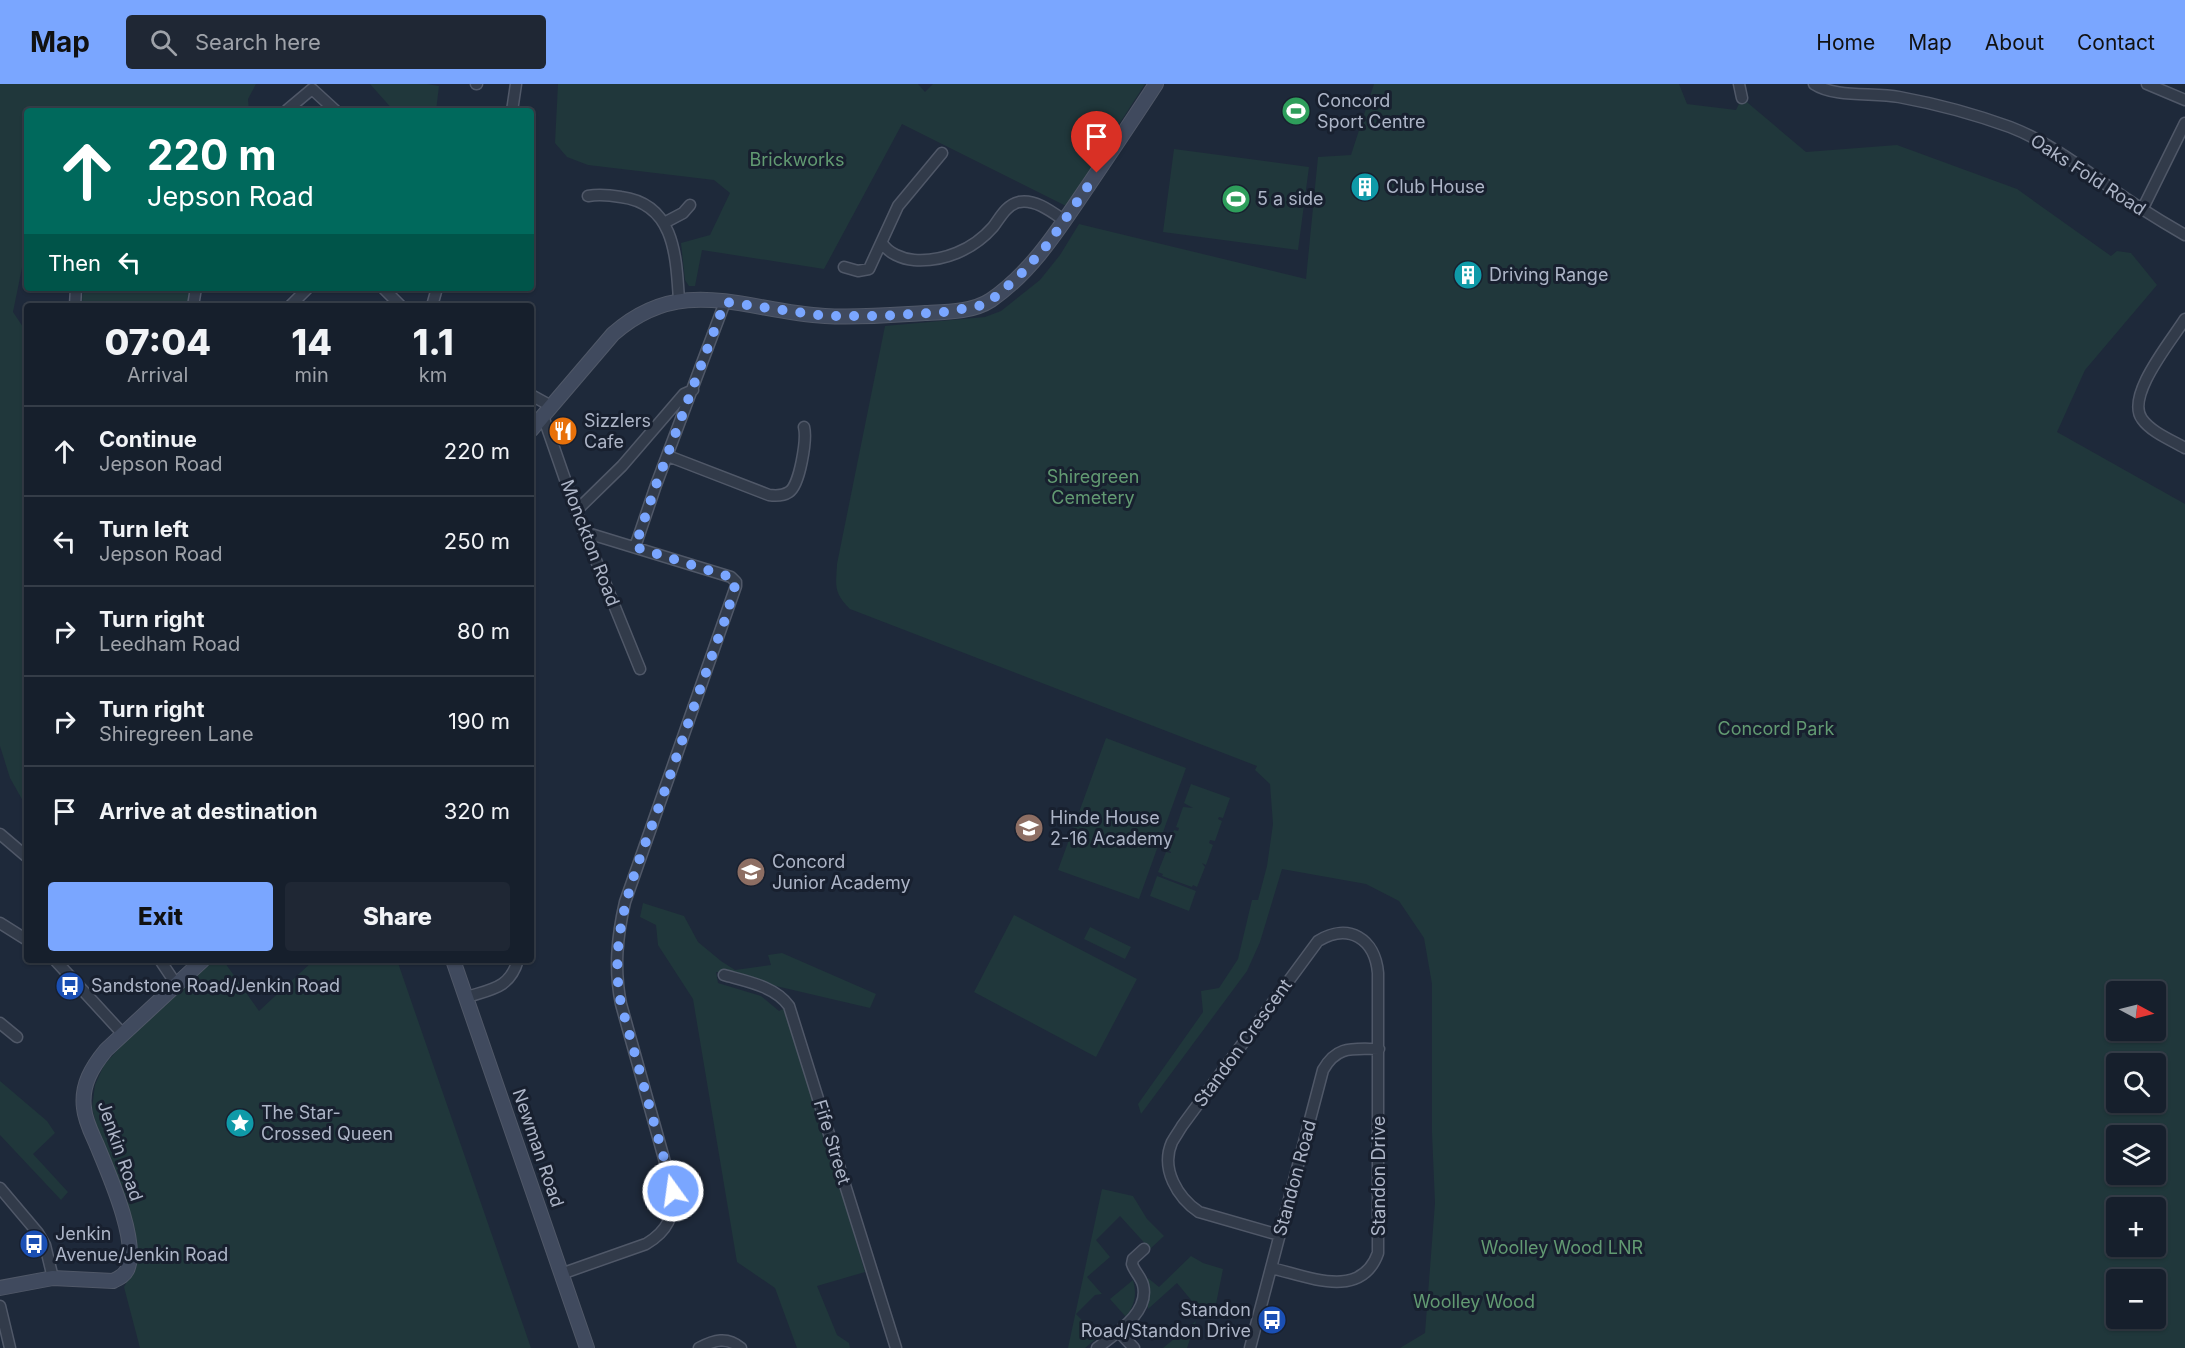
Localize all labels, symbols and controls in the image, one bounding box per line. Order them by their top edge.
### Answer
search box [126,15,546,69]
text: Map [30,25,90,59]
icon: search [147,26,180,59]
text: Search here [195,29,321,55]
text: Home [1816,30,1875,55]
text: Map [1908,30,1952,55]
text: About [1985,30,2044,55]
text: Contact [2077,30,2155,55]
place label: Concord Sport Centre [1317,90,1426,132]
sports icon: Concord Sport Centre [1280,95,1312,127]
pin [1071,111,1122,173]
icon: arrive [1080,120,1113,153]
text: 220 m [147,129,277,180]
street label: Oaks Fold Road [2027,130,2150,220]
icon: ahead [48,132,126,210]
park label: Brickworks [750,149,845,170]
building icon: Club House [1349,171,1381,203]
place label: Club House [1386,176,1485,197]
text: Jepson Road [147,180,314,213]
sports icon: 5 a side [1220,183,1252,215]
place label: 5 a side [1257,188,1324,209]
icon: left [113,246,146,279]
text: Then [48,250,101,276]
building icon: Driving Range [1452,259,1484,291]
place label: Driving Range [1489,264,1608,285]
text: 07:04 [104,320,211,364]
text: 14 [291,320,332,364]
text: 1.1 [412,320,454,364]
text: Arrival [127,363,188,387]
text: min [295,363,329,387]
text: km [419,363,447,387]
place label: Sizzlers Cafe [584,410,651,452]
restaurant icon: Sizzlers Cafe [547,415,579,447]
text: Continue [99,426,197,452]
icon: ahead [48,435,81,468]
text: 220 m [444,438,510,464]
text: Jepson Road [99,452,223,476]
park label: Shiregreen Cemetery [1047,466,1139,508]
street label: Monckton Road [557,477,624,609]
text: Turn left [99,516,189,542]
icon: left [48,525,81,558]
text: 250 m [444,528,510,554]
text: Jepson Road [99,542,223,566]
text: Turn right [99,606,205,632]
icon: right [48,615,81,648]
text: 80 m [457,618,510,644]
text: Leedham Road [99,632,240,656]
text: Turn right [99,696,205,722]
icon: right [48,705,81,738]
text: 190 m [448,708,510,734]
park label: Concord Park [1718,718,1834,739]
text: Shiregreen Lane [99,722,254,746]
icon: arrive [48,795,81,828]
text: Arrive at destination [99,798,318,824]
text: 320 m [444,798,510,824]
place label: Hinde House 2-16 Academy [1050,807,1173,849]
school or university icon: Hinde House 2-16 Academy [1013,812,1045,844]
place label: Concord Junior Academy [772,851,911,893]
school or university icon: Concord Junior Academy [735,856,767,888]
button: Exit [48,882,273,951]
button: Share [285,882,510,951]
bus stop icon: Sandstone Road/Jenkin Road [54,970,86,1002]
place label: Sandstone Road/Jenkin Road [91,975,340,996]
street label: Standon Crescent [1189,975,1296,1111]
north arrow [2106,981,2166,1041]
map controls [2106,981,2166,1329]
button: search [2106,1053,2166,1113]
street label: Newman Road [508,1086,568,1210]
street label: Fife Street [810,1097,855,1187]
street label: Jenkin Road [93,1098,147,1204]
place label: The Star- Crossed Queen [261,1102,393,1144]
place icon: The Star- Crossed Queen [224,1107,256,1139]
street label: Standon Drive [1368,1116,1389,1236]
street label: Standon Road [1269,1118,1320,1238]
button: layers [2106,1125,2166,1185]
position arrow [641,1159,705,1223]
button: + [2106,1197,2166,1257]
place label: Jenkin Avenue/Jenkin Road [55,1223,228,1265]
bus stop icon: Jenkin Avenue/Jenkin Road [18,1228,50,1260]
park label: Woolley Wood LNR [1481,1237,1644,1258]
button: − [2106,1269,2166,1329]
park label: Woolley Wood [1413,1291,1535,1312]
place label: Standon Road/Standon Drive [1081,1299,1251,1341]
bus stop icon: Standon Road/Standon Drive [1256,1304,1288,1336]

